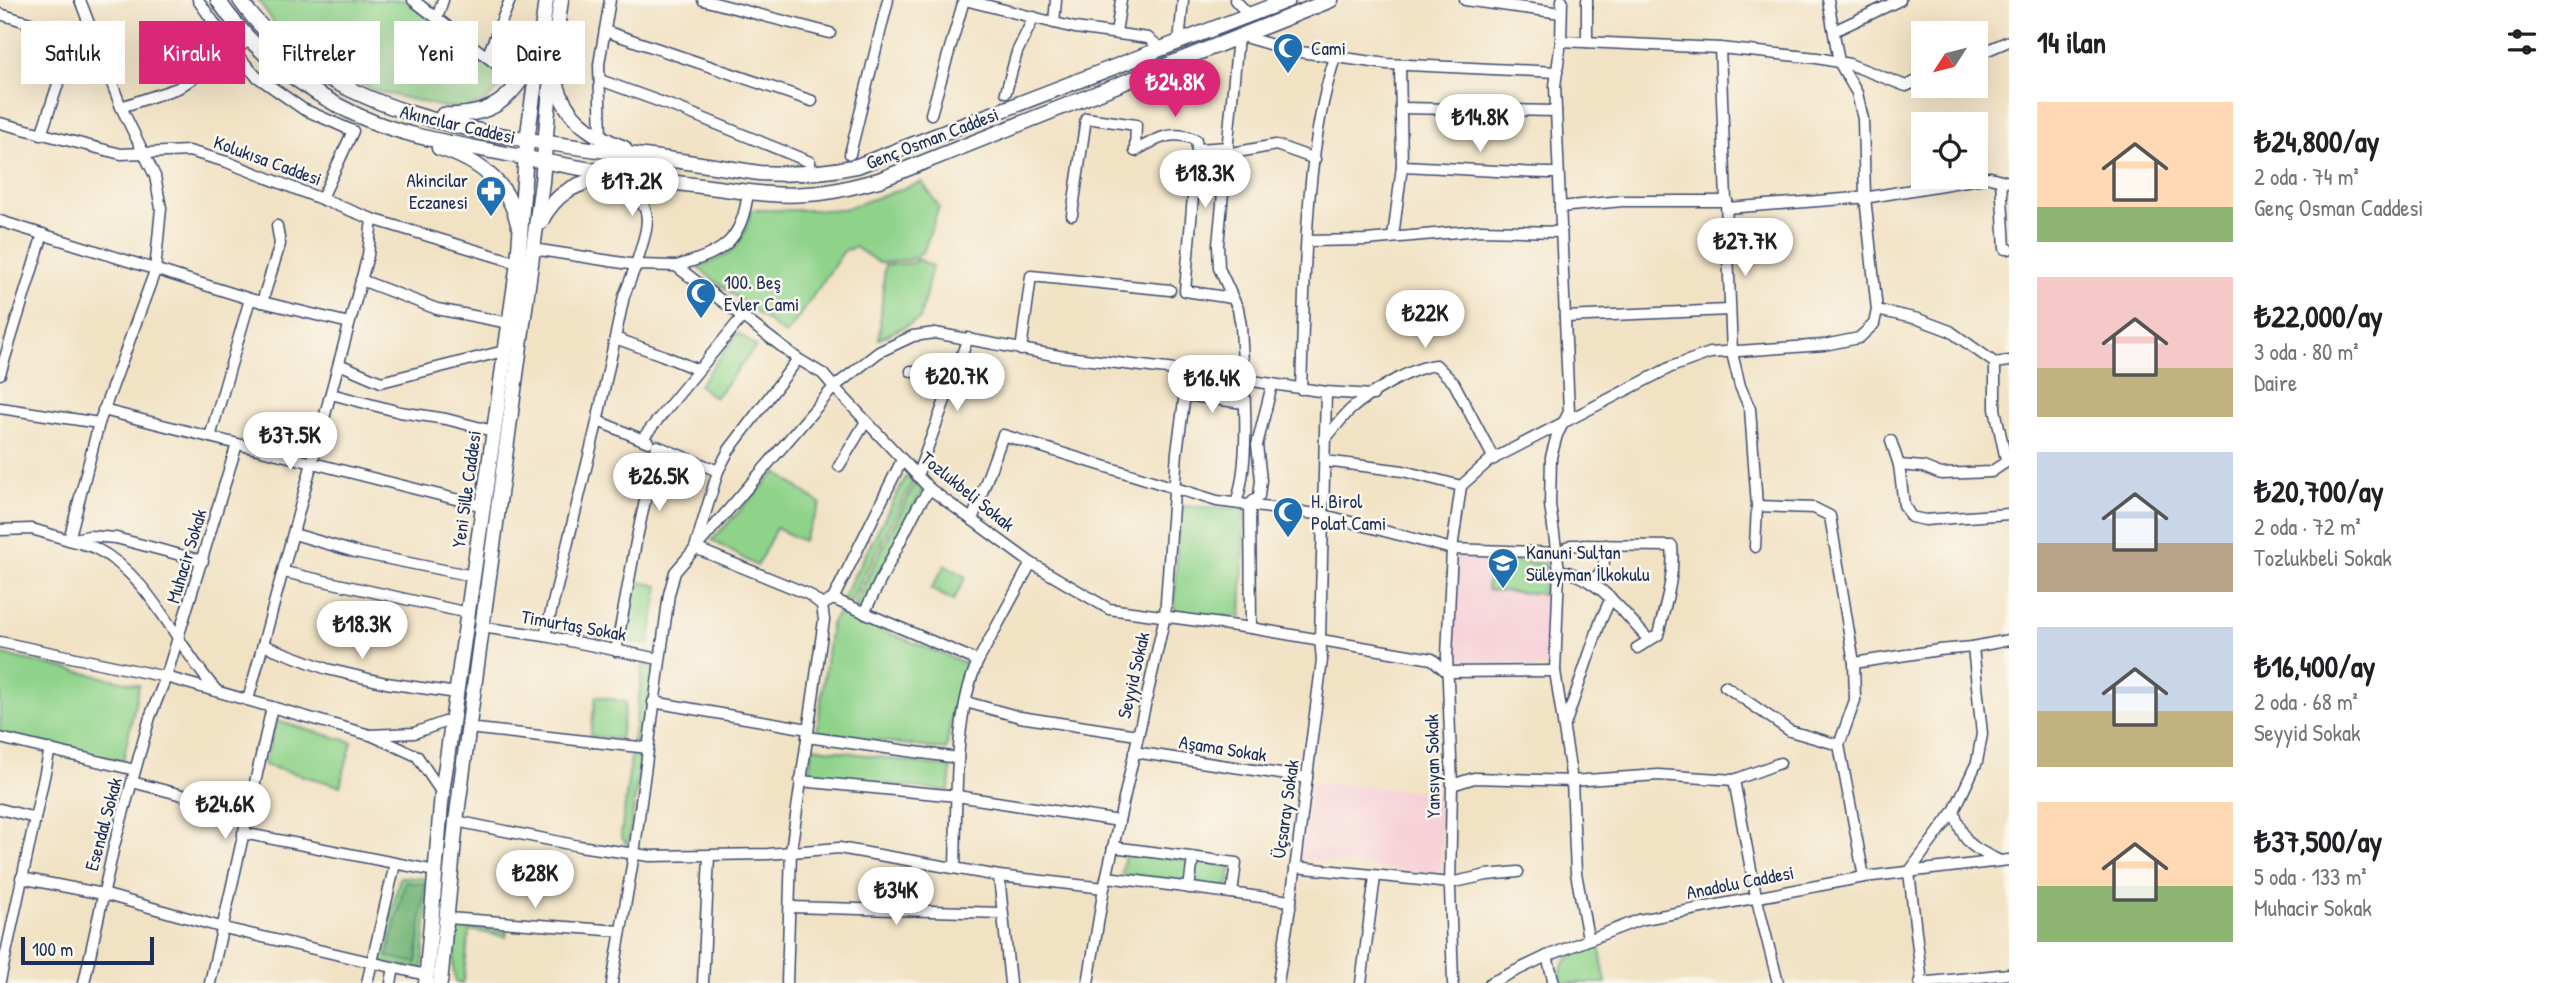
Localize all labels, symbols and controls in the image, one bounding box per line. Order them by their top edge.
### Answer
chip: Satılık [21,21,125,84]
chip: Kiralık [139,21,245,84]
chip: Filtreler [259,21,380,84]
chip: Yeni [394,21,478,84]
chip: Daire [492,21,585,84]
north arrow [1911,21,1988,98]
map controls [1911,21,1988,189]
text: 14 ilan [2037,22,2106,62]
icon: filters [2503,23,2541,61]
mosque icon: Cami [1271,31,1305,75]
place label: Cami [1311,35,1346,61]
pin: ₺24.8K [1118,60,1232,119]
text: ₺24.8K [1145,66,1205,97]
pin: ₺14.8K [1423,94,1537,154]
street label: Akıncılar Caddesi [398,98,518,150]
street label: Genç Osman Caddesi [862,101,1002,175]
text: ₺14.8K [1451,101,1509,132]
button: locate [1911,112,1988,189]
text: ₺24,800/ay [2254,121,2380,161]
street label: Kolukısa Caddesi [210,128,326,192]
icon: home [2093,130,2177,214]
pin: ₺18.3K [1148,150,1262,210]
text: ₺18.3K [1176,157,1234,188]
pin: ₺17.2K [575,158,689,218]
text: 2 oda · 74 m² [2254,161,2359,192]
text: ₺17.2K [602,165,662,196]
place label: Akincilar Eczanesi [407,167,469,215]
pharmacy icon: Akincilar Eczanesi [474,174,508,218]
text: Genç Osman Caddesi [2254,192,2424,223]
pin: ₺27.7K [1688,218,1802,278]
text: ₺27.7K [1713,225,1777,256]
place label: 100. Beş Evler Cami [724,269,799,317]
mosque icon: 100. Beş Evler Cami [684,276,718,320]
pin: ₺22K [1384,290,1466,350]
text: ₺22,000/ay [2254,296,2383,336]
text: ₺22K [1402,297,1448,328]
icon: home [2093,305,2177,389]
text: 3 oda · 80 m² [2254,336,2359,367]
pin: ₺20.7K [900,354,1014,413]
pin: ₺16.4K [1155,356,1269,415]
text: ₺20.7K [926,360,988,391]
text: ₺16.4K [1184,362,1240,393]
text: Daire [2254,367,2297,398]
pin: ₺37.5K [233,412,347,472]
text: ₺37.5K [259,419,321,450]
street label: Yeni Sille Caddesi [445,429,487,549]
street label: Tozlukbeli Sokak [916,445,1021,537]
pin: ₺26.5K [602,454,716,513]
text: ₺26.5K [629,460,689,491]
text: ₺20,700/ay [2254,471,2384,511]
icon: home [2093,480,2177,564]
place label: H. Birol Polat Cami [1311,488,1386,536]
mosque icon: H. Birol Polat Cami [1271,495,1305,539]
street label: Muhacir Sokak [159,506,213,606]
text: 2 oda · 72 m² [2254,511,2361,542]
place label: Kanuni Sultan Süleyman İlkokulu [1526,539,1650,587]
text: Tozlukbeli Sokak [2254,542,2392,573]
school or university icon: Kanuni Sultan Süleyman İlkokulu [1486,546,1520,590]
pin: ₺18.3K [305,602,419,661]
street label: Timurtaş Sokak [519,603,629,647]
text: ₺18.3K [333,608,391,639]
street label: Seyyid Sokak [1110,629,1156,721]
text: ₺16,400/ay [2254,646,2375,686]
icon: home [2093,655,2177,739]
text: 2 oda · 68 m² [2254,686,2358,717]
street label: Yansıyan Sokak [1418,714,1446,818]
text: Seyyid Sokak [2254,717,2361,748]
street label: Aşama Sokak [1177,728,1269,768]
street label: Üçsaray Sokak [1265,758,1305,860]
street label: Esendal Sokak [78,774,128,874]
pin: ₺24.6K [168,782,282,841]
text: ₺24.6K [196,788,254,819]
text: ₺37,500/ay [2254,821,2382,861]
icon: home [2093,830,2177,914]
pin: ₺28K [494,850,576,910]
text: ₺28K [512,857,558,888]
street label: Anadolu Caddesi [1684,859,1796,905]
text: 5 oda · 133 m² [2254,861,2367,892]
pin: ₺34K [855,867,937,927]
text: ₺34K [874,874,918,905]
text: Muhacir Sokak [2254,892,2372,923]
scale bar [21,934,154,966]
text: 100 m [32,936,73,962]

